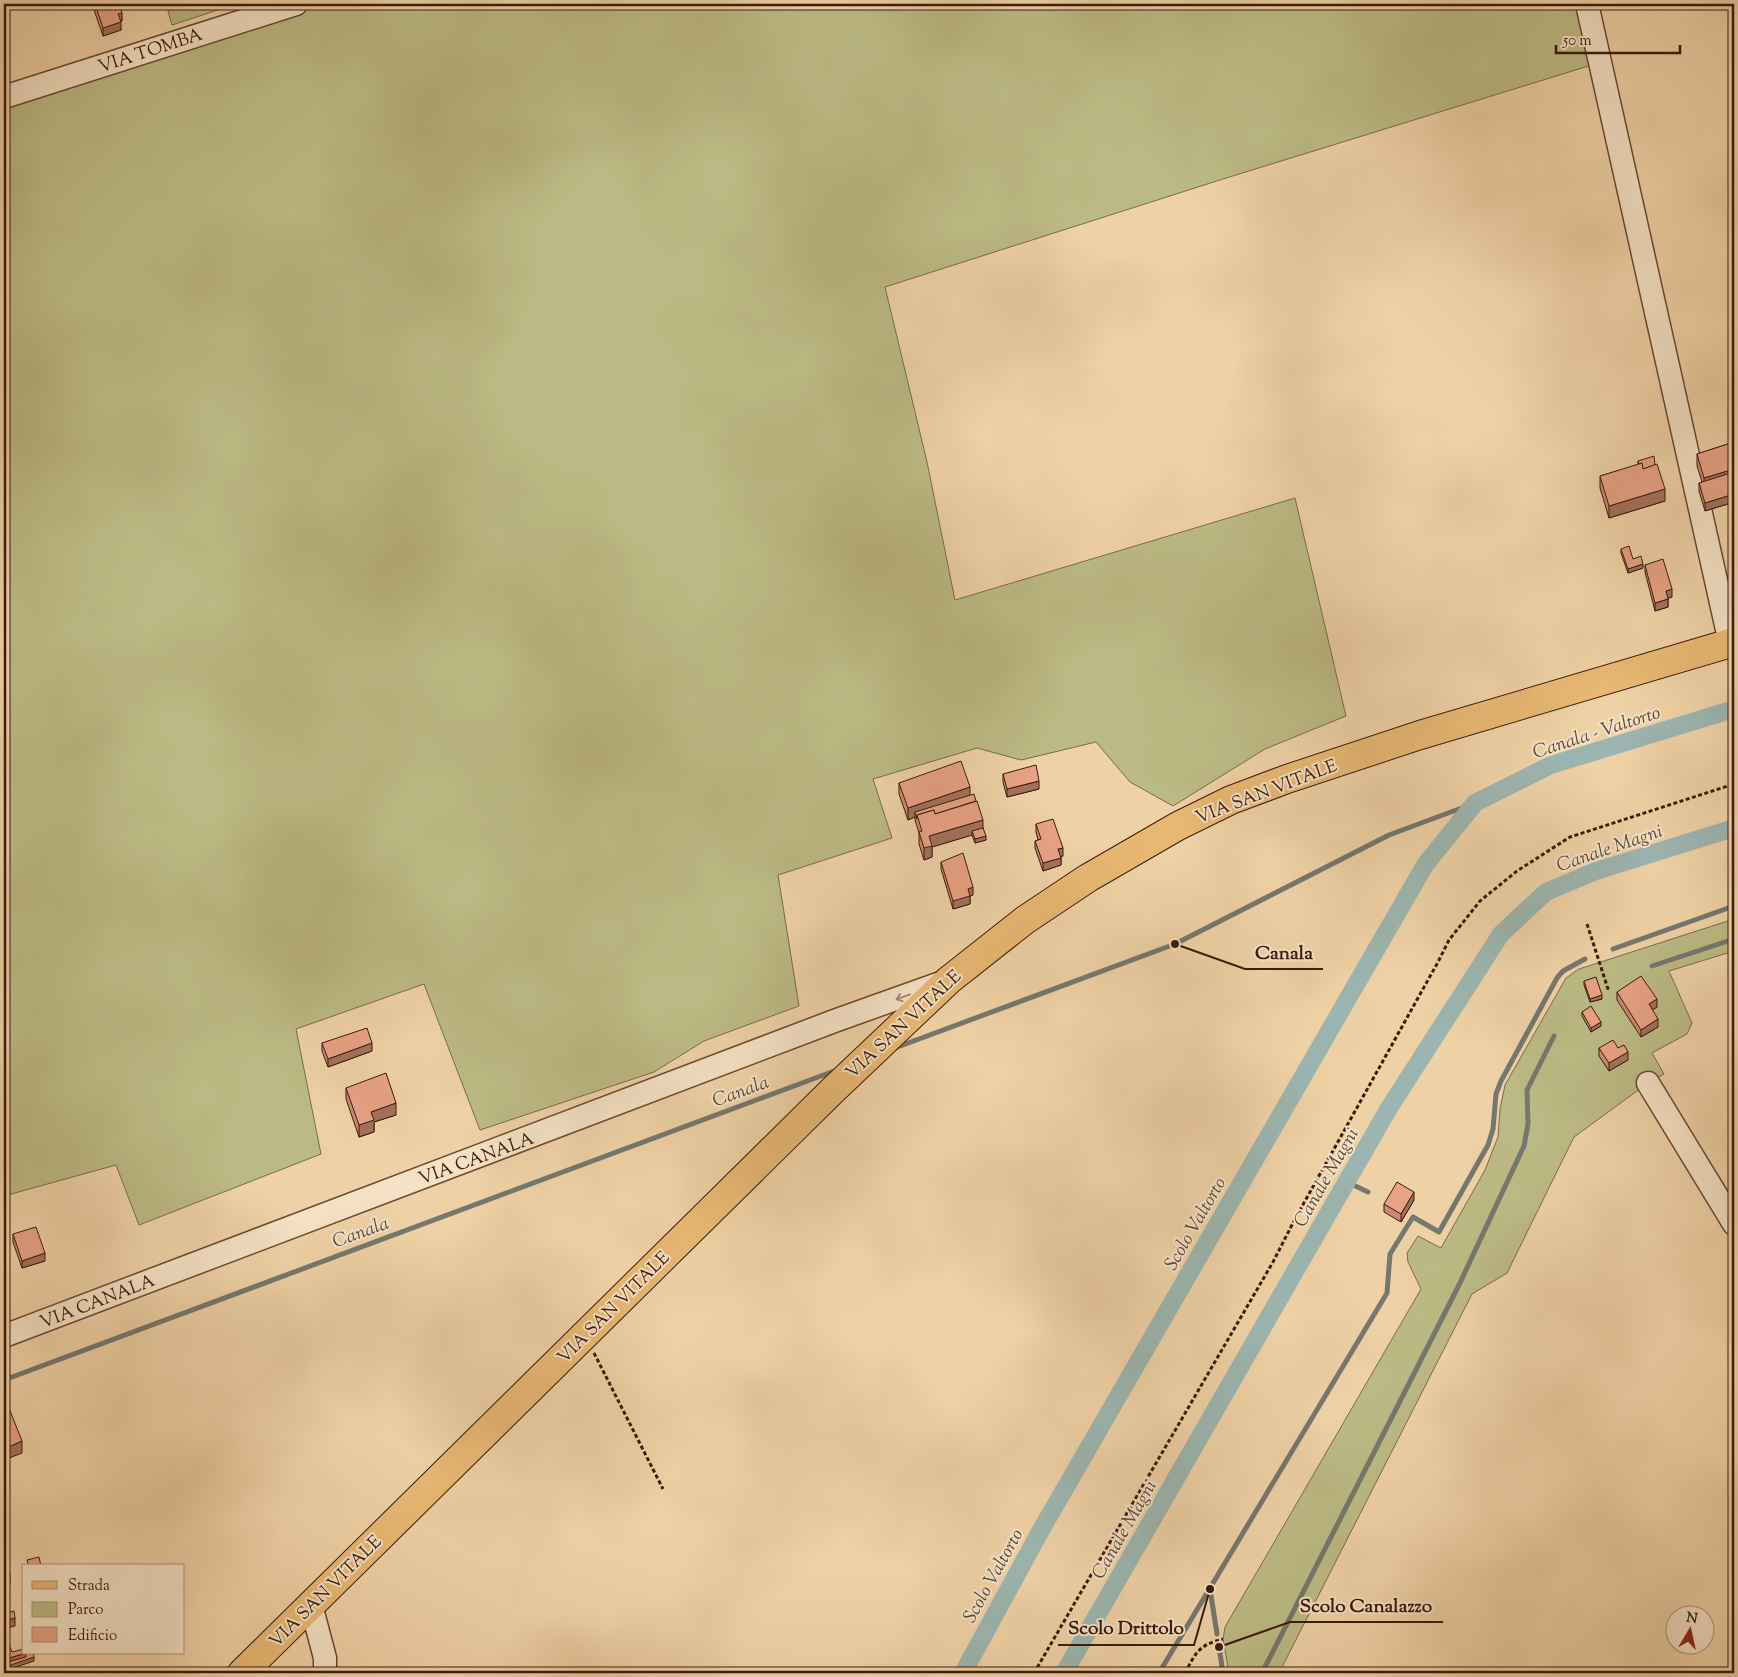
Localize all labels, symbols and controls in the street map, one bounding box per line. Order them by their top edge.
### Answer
scale bar [1556,22,1679,54]
street label: VIA TOMBA [95,23,207,81]
text: 50 m [1562,31,1592,52]
water label: Canala - Valtorto [1529,700,1664,767]
street label: VIA SAN VITALE [1192,754,1341,832]
water label: Canale Magni [1553,819,1667,880]
callout: Canala [1245,935,1323,969]
text: Canala [1255,941,1313,968]
street label: VIA SAN VITALE [841,965,968,1086]
one-way arrow [896,993,911,1002]
water label: Canala [709,1070,773,1115]
water label: Canale Magni [1288,1123,1367,1233]
street label: VIA CANALA [415,1127,539,1193]
water label: Scolo Valtorto [1159,1173,1234,1276]
water label: Canala [329,1211,393,1256]
street label: VIA SAN VITALE [552,1246,677,1371]
street label: VIA CANALA [36,1269,159,1337]
water label: Canale Magni [1086,1475,1165,1585]
water label: Scolo Valtorto [957,1524,1031,1628]
street label: VIA SAN VITALE [264,1530,389,1655]
legend [22,1564,185,1654]
text: Strada [68,1576,110,1597]
callout: Scolo Canalazzo [1290,1588,1443,1622]
text: Scolo Canalazzo [1300,1594,1433,1621]
text: Parco [68,1600,104,1621]
north arrow [1666,1604,1716,1654]
text: N [1685,1608,1699,1630]
callout: Scolo Drittolo [1058,1611,1194,1645]
text: Scolo Drittolo [1068,1616,1185,1643]
text: Edificio [68,1626,117,1647]

